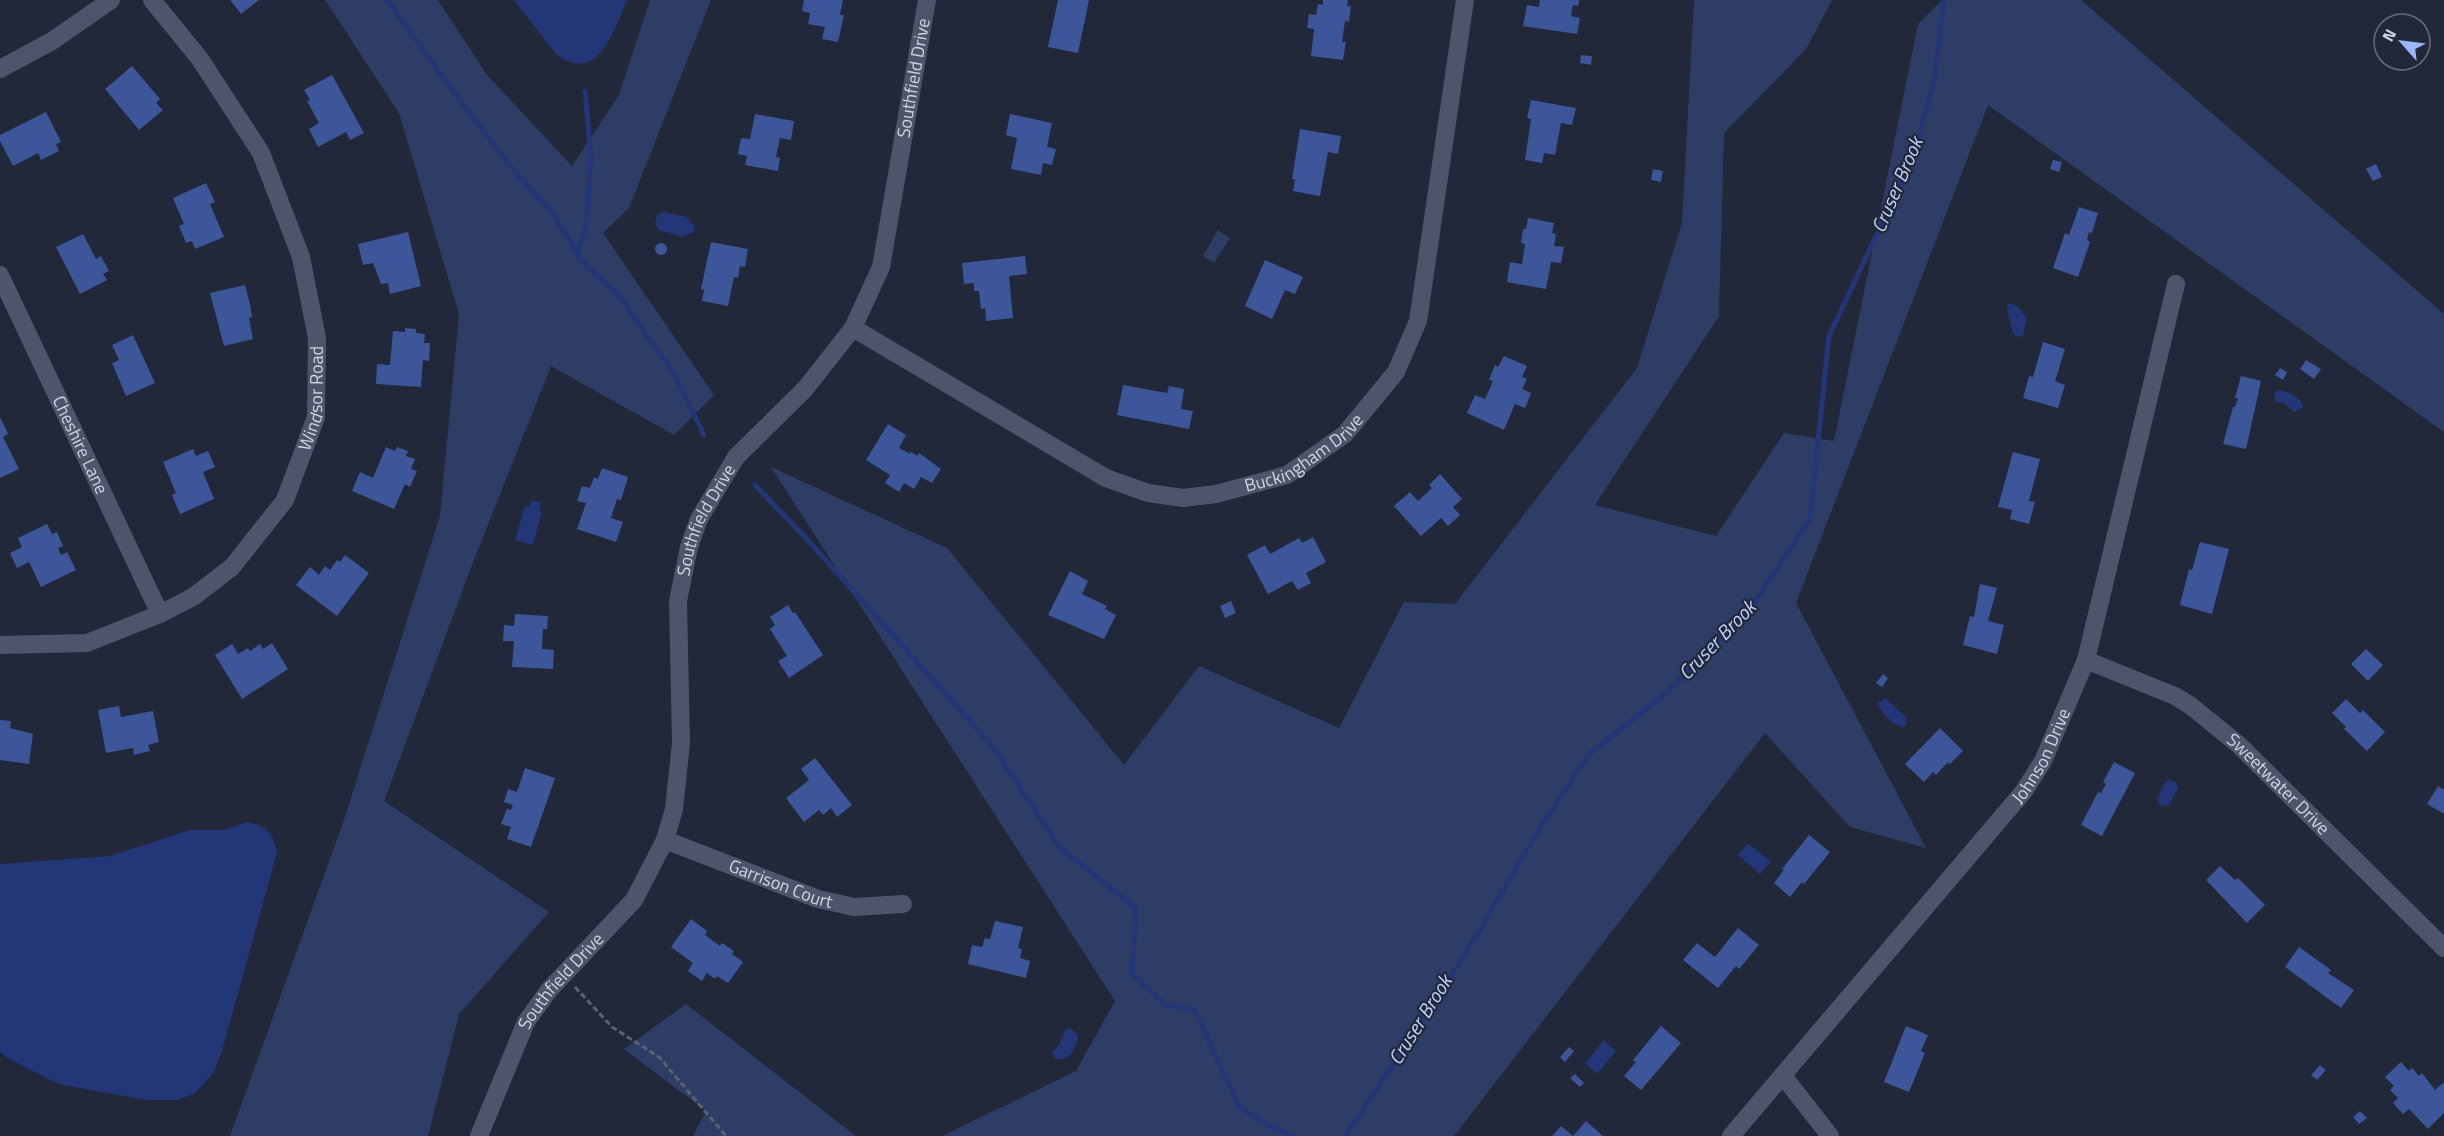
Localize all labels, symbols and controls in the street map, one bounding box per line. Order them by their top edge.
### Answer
north arrow [2372,12,2432,72]
street label: Southfield Drive [889,16,937,140]
text: N [2376,24,2402,45]
water label: Cruser Brook [1863,130,1931,237]
street label: Windsor Road [291,346,330,454]
street label: Cheshire Lane [46,391,116,499]
street label: Buckingham Drive [1241,408,1369,499]
street label: Southfield Drive [669,459,742,578]
water label: Cruser Brook [1670,591,1764,687]
street label: Johnson Drive [2005,704,2077,809]
street label: Sweetwater Drive [2221,726,2336,841]
street label: Garrison Court [725,852,836,915]
street label: Southfield Drive [510,926,610,1033]
water label: Cruser Brook [1380,967,1461,1071]

